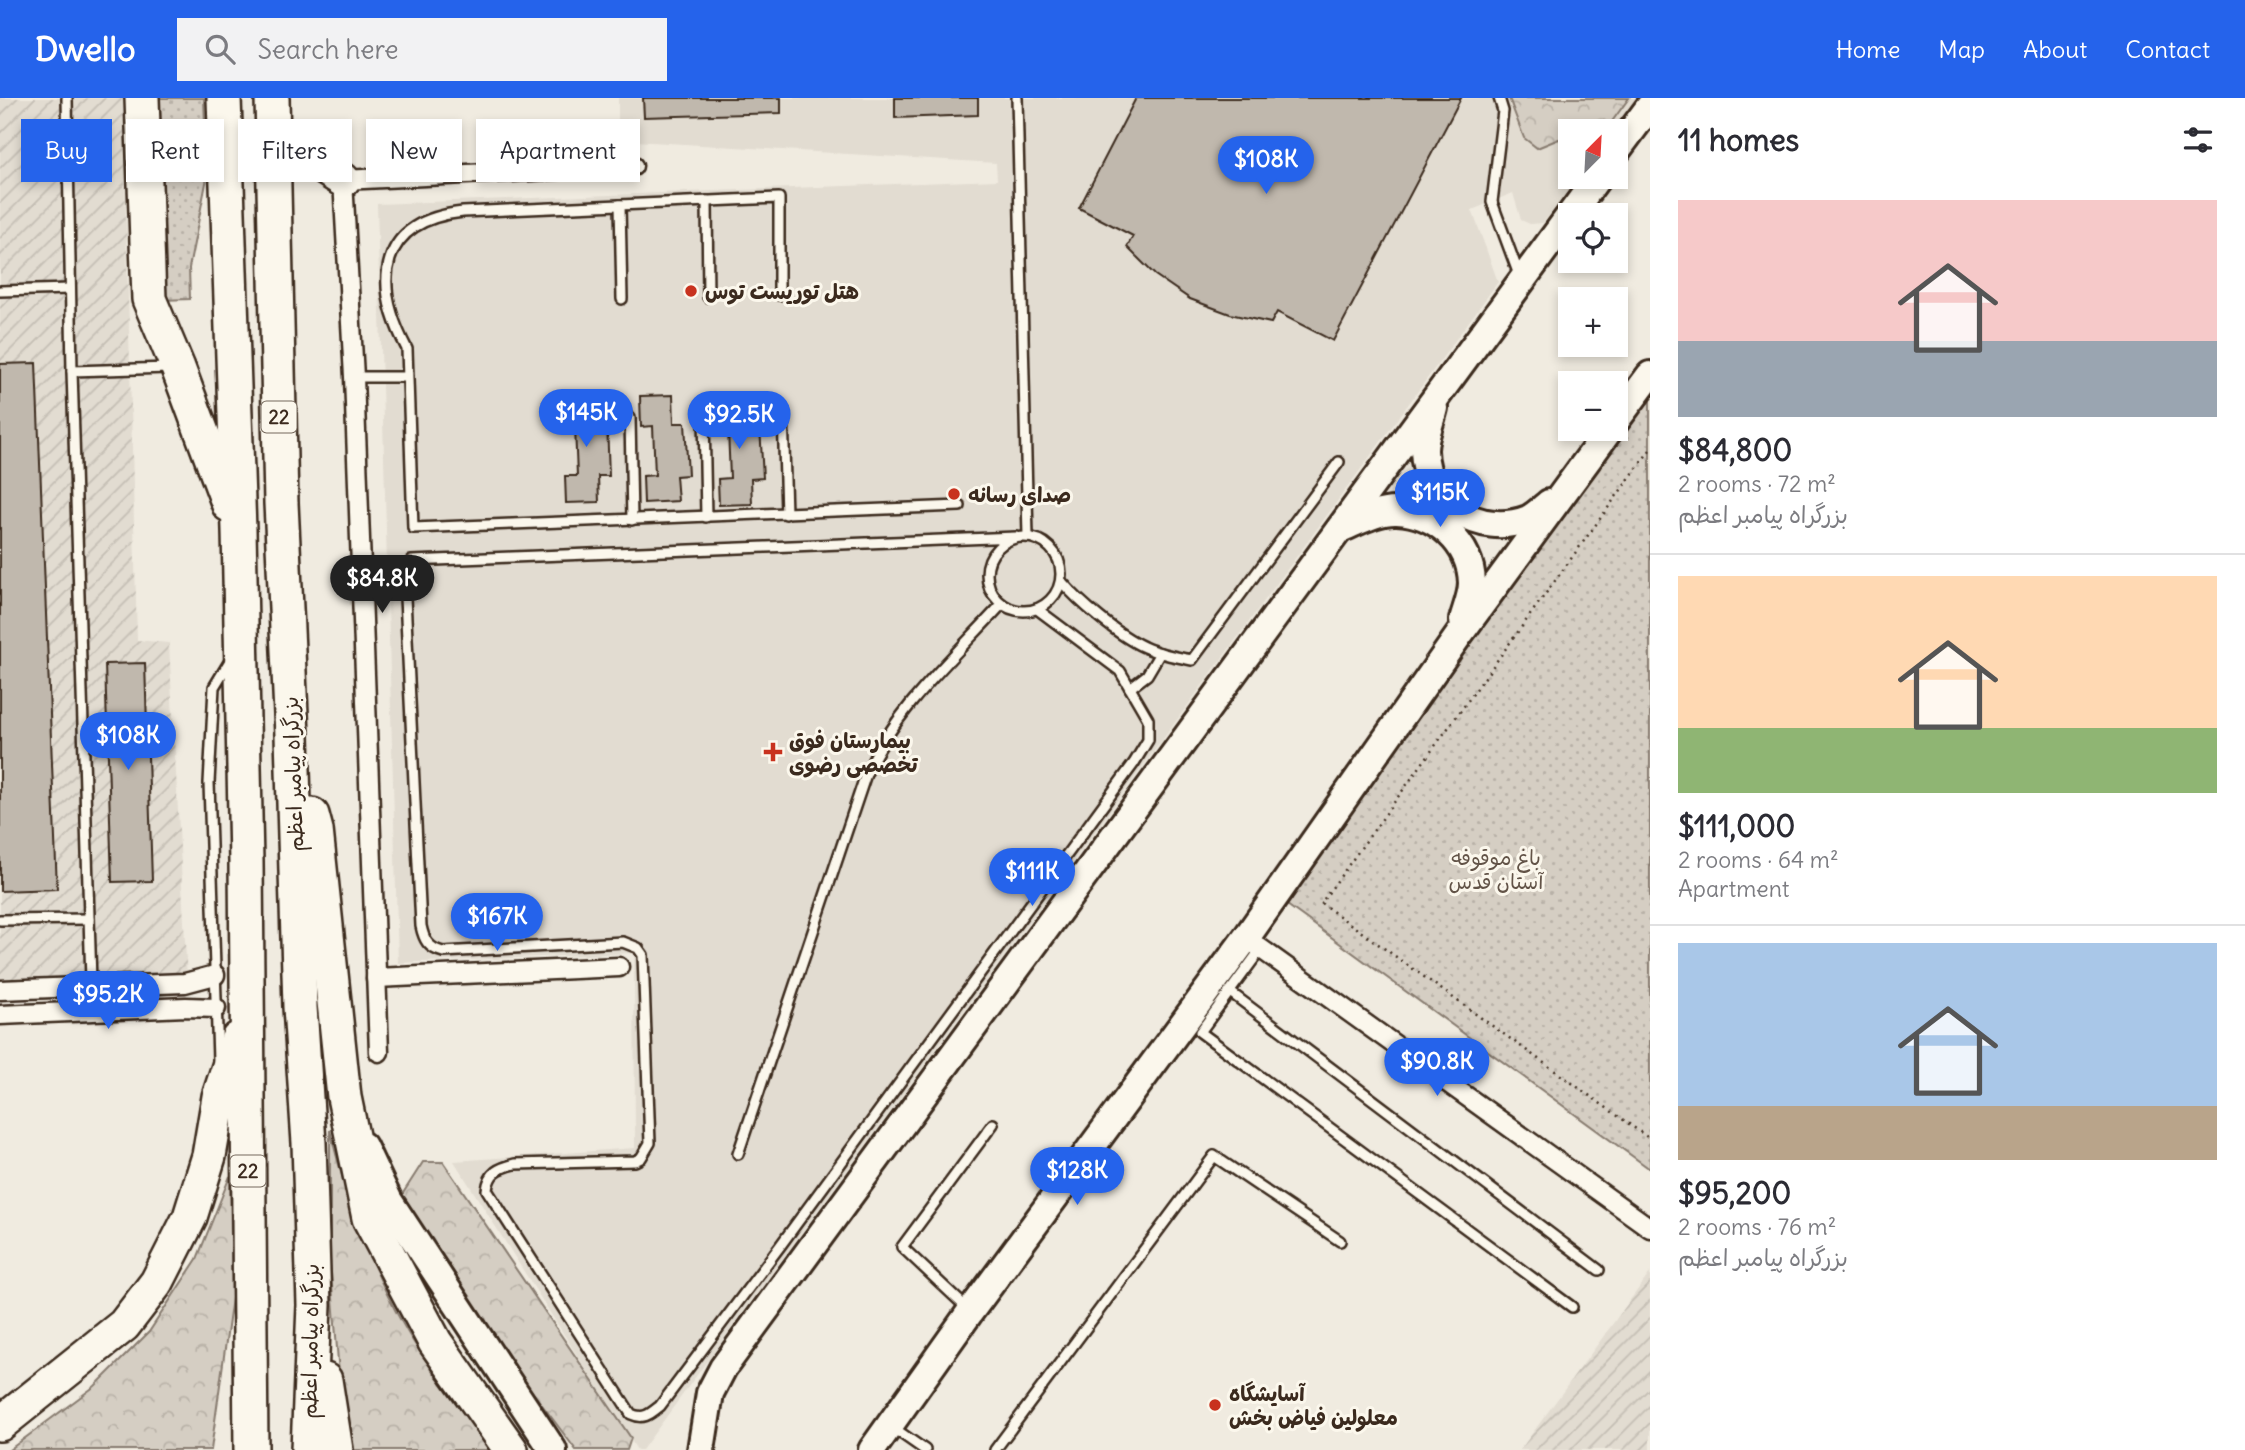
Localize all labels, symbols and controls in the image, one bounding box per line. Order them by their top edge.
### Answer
search box [177,18,667,81]
text: Dwello [35,28,135,70]
icon: search [201,30,239,68]
text: Search here [257,33,398,66]
text: Home [1836,34,1900,64]
text: Map [1938,34,1985,64]
text: About [2023,34,2087,64]
text: Contact [2125,34,2210,64]
chip: Buy [21,119,112,182]
chip: Rent [126,119,224,182]
chip: Filters [238,119,352,182]
chip: New [366,119,462,182]
chip: Apartment [476,119,640,182]
north arrow [1558,119,1628,189]
map controls [1558,119,1628,441]
text: 11 homes [1678,121,1799,159]
icon: filters [2179,121,2217,159]
pin: $108K [1217,136,1315,196]
text: $108K [1234,144,1298,173]
button: locate [1558,203,1628,273]
icon: home [1885,245,2011,371]
place label: هتل توریست توس [705,278,859,305]
marker: هتل توریست توس [683,283,699,299]
button: + [1558,287,1628,357]
button: − [1558,371,1628,441]
pin: $145K [537,390,635,449]
pin: $92.5K [682,392,796,451]
text: $145K [555,397,617,426]
text: $92.5K [704,399,774,428]
road number: 22 [262,402,296,432]
text: $84,800 [1678,431,1792,469]
text: 2 rooms · 72 m² [1678,469,1836,498]
pin: $115K [1391,470,1489,529]
text: $115K [1411,477,1469,506]
place label: صدای رسانه [968,481,1071,508]
marker: صدای رسانه [946,486,962,502]
text: بزرگراه پیامبر اعظم [1678,500,1848,529]
pin: $84.8K [325,556,439,615]
text: $84.8K [346,563,418,592]
icon: home [1885,622,2011,748]
street label: بزرگراه پیامبر اعظم [277,696,312,852]
pin: $108K [79,712,177,772]
text: $108K [96,720,160,749]
place label: بیمارستان فوق تخصصی رضوی [789,727,918,778]
marker: بیمارستان فوق تخصصی رضوی [763,742,783,762]
text: $111,000 [1678,807,1795,845]
park label: باغ موقوفه آستان قدس [1449,844,1544,895]
text: 2 rooms · 64 m² [1678,845,1839,874]
pin: $111K [983,848,1081,908]
text: $111K [1005,856,1059,885]
text: Apartment [1678,874,1790,903]
pin: $167K [448,894,546,953]
text: $167K [467,901,527,930]
pin: $95.2K [51,972,165,1031]
text: $95.2K [73,979,143,1008]
icon: home [1885,988,2011,1114]
pin: $90.8K [1380,1038,1494,1098]
text: $90.8K [1400,1046,1474,1075]
pin: $128K [1028,1148,1126,1207]
text: $128K [1046,1155,1108,1184]
road number: 22 [230,1156,266,1186]
text: $95,200 [1678,1174,1791,1212]
text: 2 rooms · 76 m² [1678,1212,1836,1241]
text: بزرگراه پیامبر اعظم [1678,1243,1848,1272]
street label: بزرگراه پیامبر اعظم [295,1263,328,1419]
place label: آسایشگاه معلولین فیاض بخش [1229,1380,1398,1432]
marker: آسایشگاه معلولین فیاض بخش [1207,1397,1223,1413]

